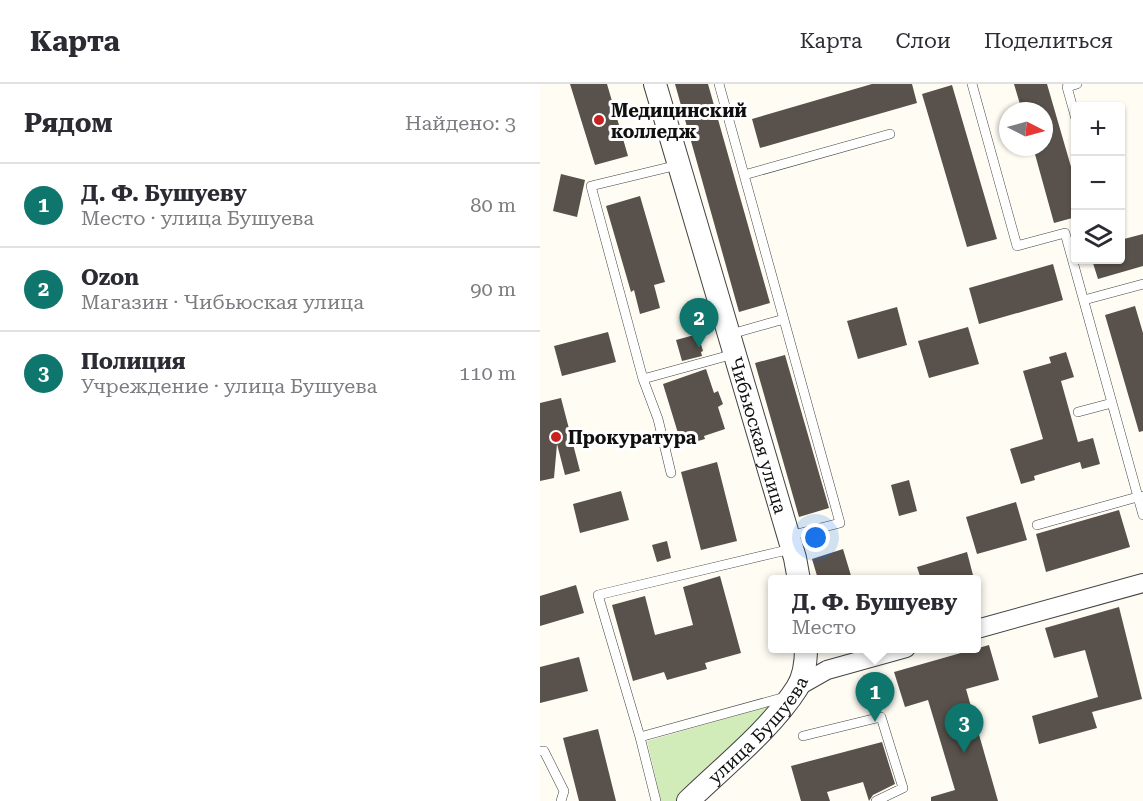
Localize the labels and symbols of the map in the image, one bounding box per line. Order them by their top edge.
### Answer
place label: Медицинский колледж [611,100,747,142]
north arrow [999,102,1053,156]
marker: Медицинский колледж [592,113,606,127]
pin: 2 [680,298,718,348]
street label: Чибьюская улица [726,354,792,516]
place label: Прокуратура [568,427,697,448]
marker: Прокуратура [549,430,563,444]
your location [801,523,830,552]
pin: 1 [856,672,894,722]
street label: улица Бушуева [703,673,812,788]
pin: 3 [944,704,984,753]

